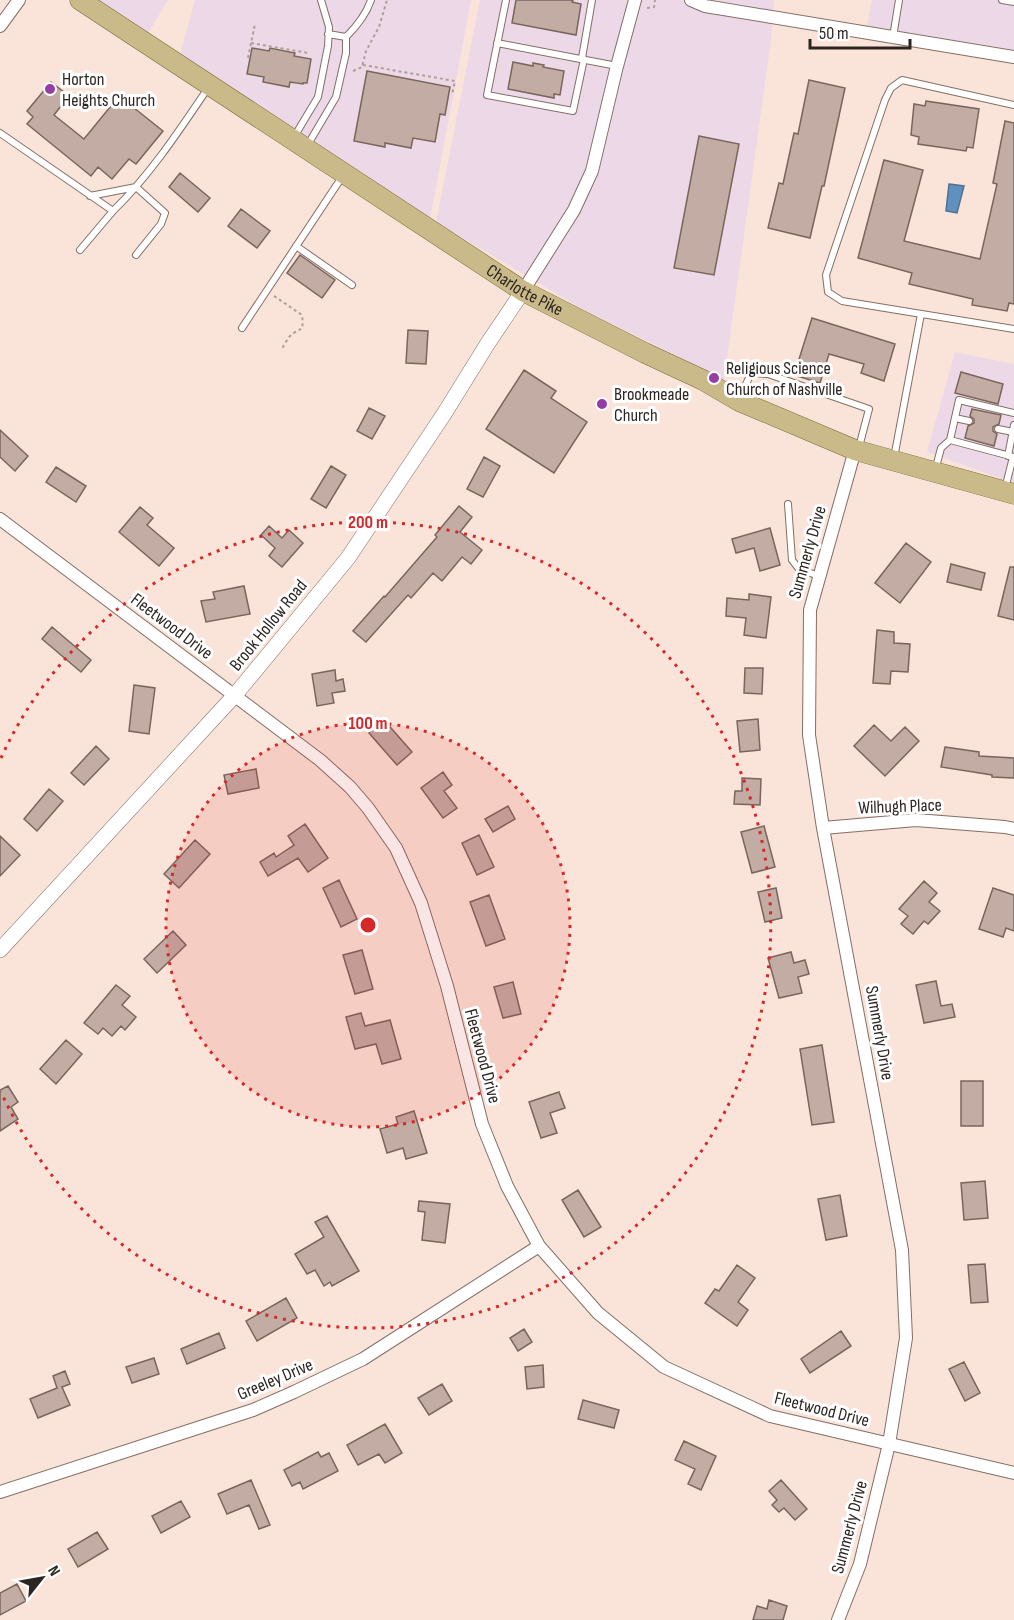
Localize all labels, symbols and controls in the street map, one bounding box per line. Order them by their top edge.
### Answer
scale bar [810,12,910,50]
text: 50 m [819,23,849,44]
place label: Horton Heights Church [62,69,155,111]
marker: Horton Heights Church [43,82,57,96]
street label: Charlotte Pike [482,260,566,321]
place label: Religious Science Church of Nashville [726,358,843,400]
marker: Religious Science Church of Nashville [707,371,721,385]
place label: Brookmeade Church [614,384,689,426]
marker: Brookmeade Church [595,397,609,411]
street label: Summerly Drive [784,503,831,601]
text: 200 m [348,512,388,533]
street label: Brook Hollow Road [225,575,312,675]
street label: Fleetwood Drive [127,589,217,664]
text: 100 m [349,713,388,734]
street label: Wilhugh Place [858,795,942,818]
centre of rings [358,915,378,935]
street label: Summerly Drive [861,984,898,1082]
street label: Fleetwood Drive [460,1007,505,1106]
street label: Greeley Drive [234,1354,316,1405]
street label: Fleetwood Drive [772,1388,871,1431]
street label: Summerly Drive [827,1478,872,1576]
north arrow [12,1548,72,1608]
text: N [43,1562,64,1580]

